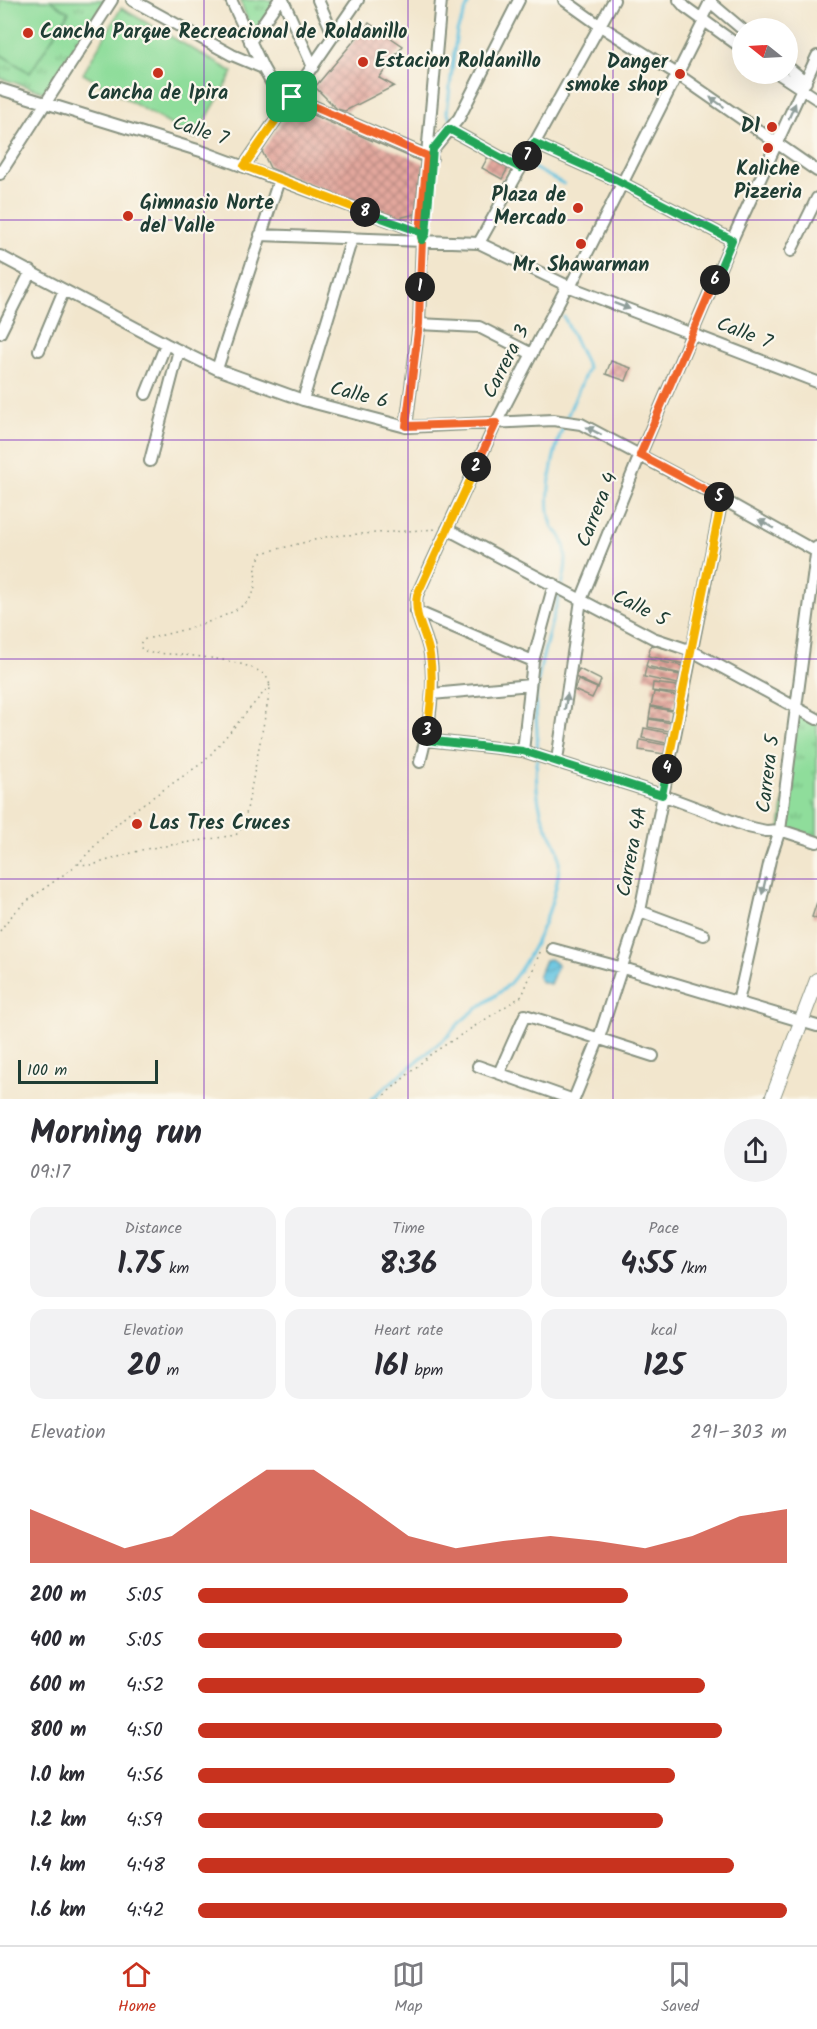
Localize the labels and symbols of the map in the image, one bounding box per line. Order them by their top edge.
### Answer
place label: Cancha Parque Recreacional de Roldanillo [40,17,407,49]
north arrow [732,18,798,84]
marker: Cancha Parque Recreacional de Roldanillo [21,26,35,40]
place label: Estacion Roldanillo [375,46,541,78]
place label: Danger smoke shop [565,47,669,102]
marker: Estacion Roldanillo [356,55,370,69]
marker: Cancha de Ipira [151,66,165,80]
marker: Danger smoke shop [673,67,687,81]
pin [266,71,317,122]
place label: Cancha de Ipira [88,78,228,110]
one-way arrow [709,96,725,108]
one-way arrow [788,103,797,120]
street label: Calle 7 [168,108,233,156]
place label: D1 [741,111,760,143]
marker: D1 [765,120,779,134]
pin: 7 [512,141,542,171]
marker: Kaliche Pizzeria [761,141,775,155]
place label: Kaliche Pizzeria [734,154,802,209]
place label: Plaza de Mercado [491,180,566,235]
place label: Gimnasio Norte del Valle [140,188,274,243]
pin: 8 [350,197,380,227]
marker: Plaza de Mercado [571,201,585,215]
marker: Gimnasio Norte del Valle [121,209,135,223]
marker: Mr. Shawarman [574,237,588,251]
place label: Mr. Shawarman [513,250,649,282]
pin: 6 [700,265,730,295]
pin: 1 [405,272,435,302]
one-way arrow [613,302,631,312]
street label: Calle 7 [711,309,777,360]
street label: Carrera 3 [475,320,539,404]
street label: Calle 6 [326,373,392,419]
one-way arrow [586,427,603,436]
pin: 2 [461,452,491,482]
street label: Carrera 4 [568,468,628,552]
pin: 5 [704,482,734,512]
one-way arrow [757,519,774,529]
street label: Calle 5 [606,581,675,637]
one-way arrow [561,693,570,712]
pin: 3 [412,716,442,746]
street label: Carrera 5 [748,732,790,815]
pin: 4 [652,754,682,784]
street label: Carrera 4A [609,804,657,900]
place label: Las Tres Cruces [149,808,291,840]
marker: Las Tres Cruces [130,817,144,831]
one-way arrow [759,877,768,896]
scale bar [18,1057,158,1084]

